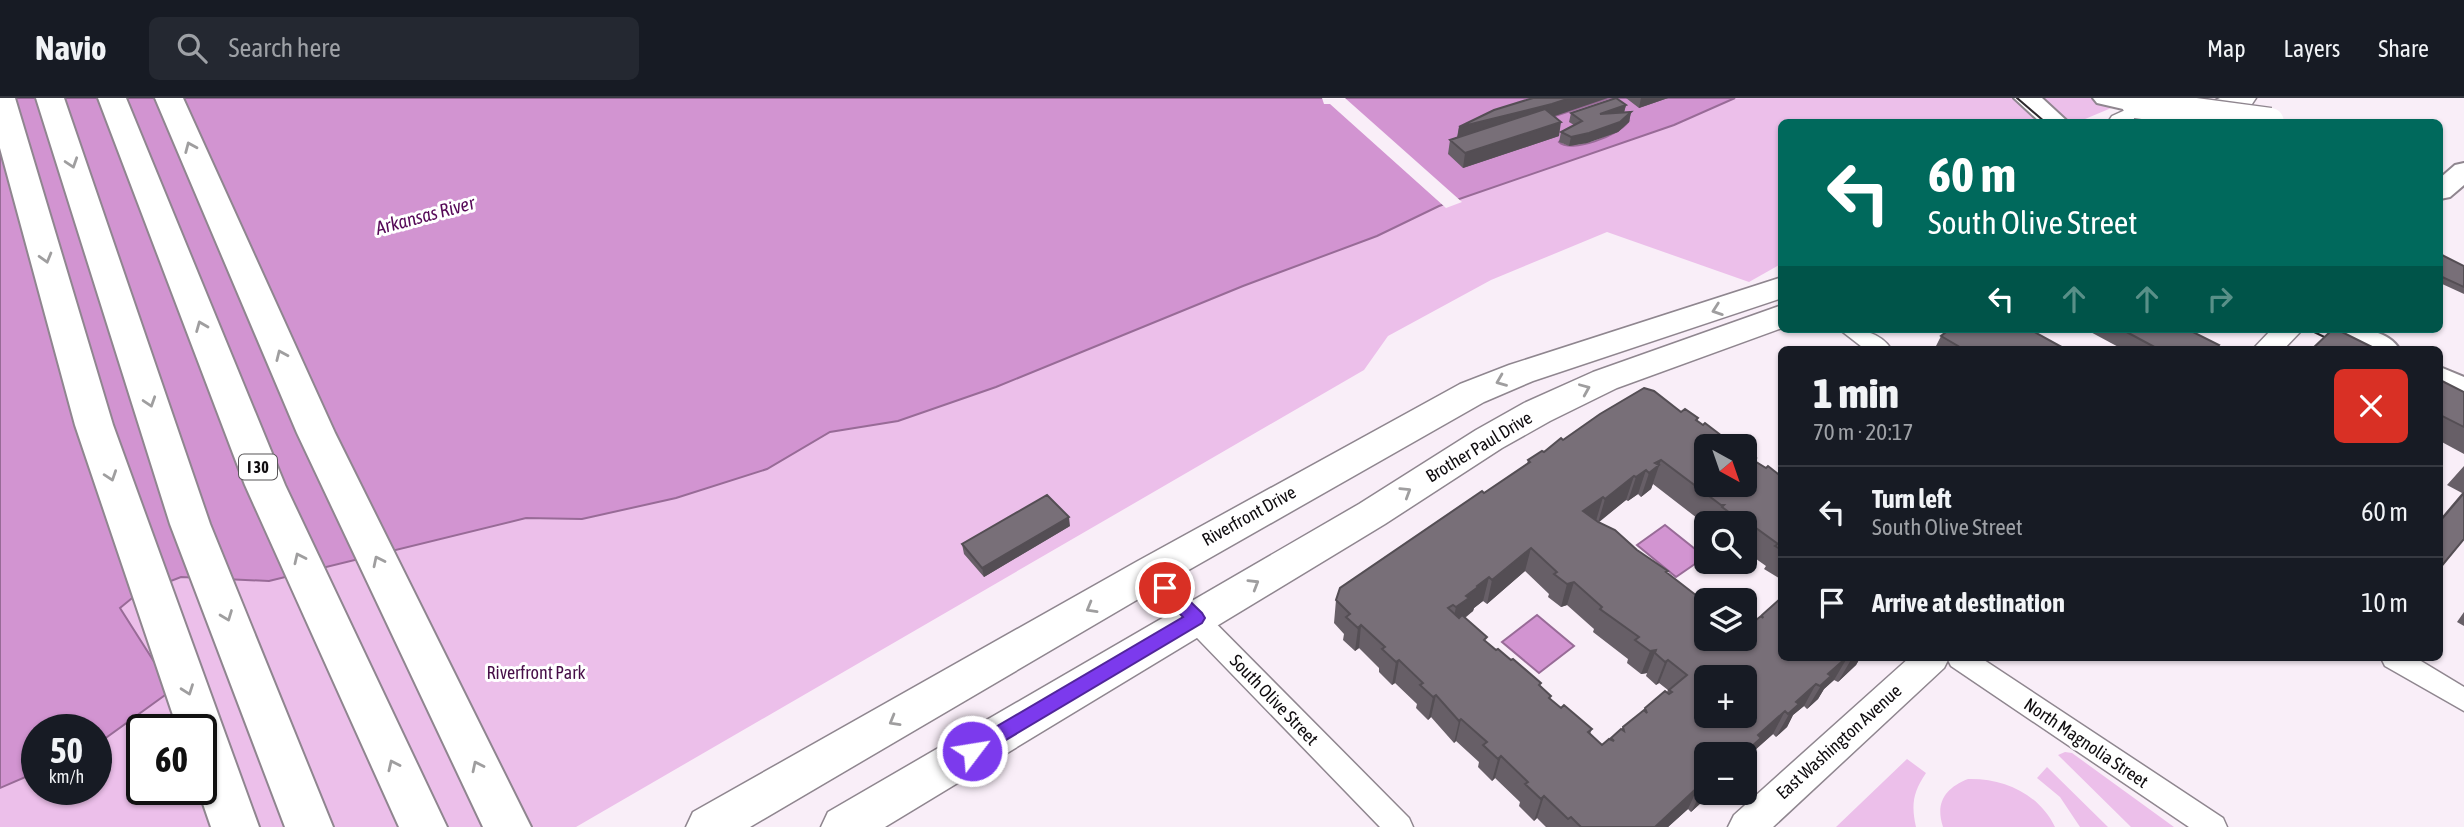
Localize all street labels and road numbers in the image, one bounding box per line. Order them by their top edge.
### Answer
street label: Brother Paul Drive [1422,407,1536,486]
road number: I 30 [239,454,277,480]
street label: Riverfront Drive [1198,481,1299,550]
street label: South Olive Street [1226,650,1323,749]
street label: East Washington Avenue [1772,680,1906,803]
street label: North Magnolia Street [2020,693,2152,792]

